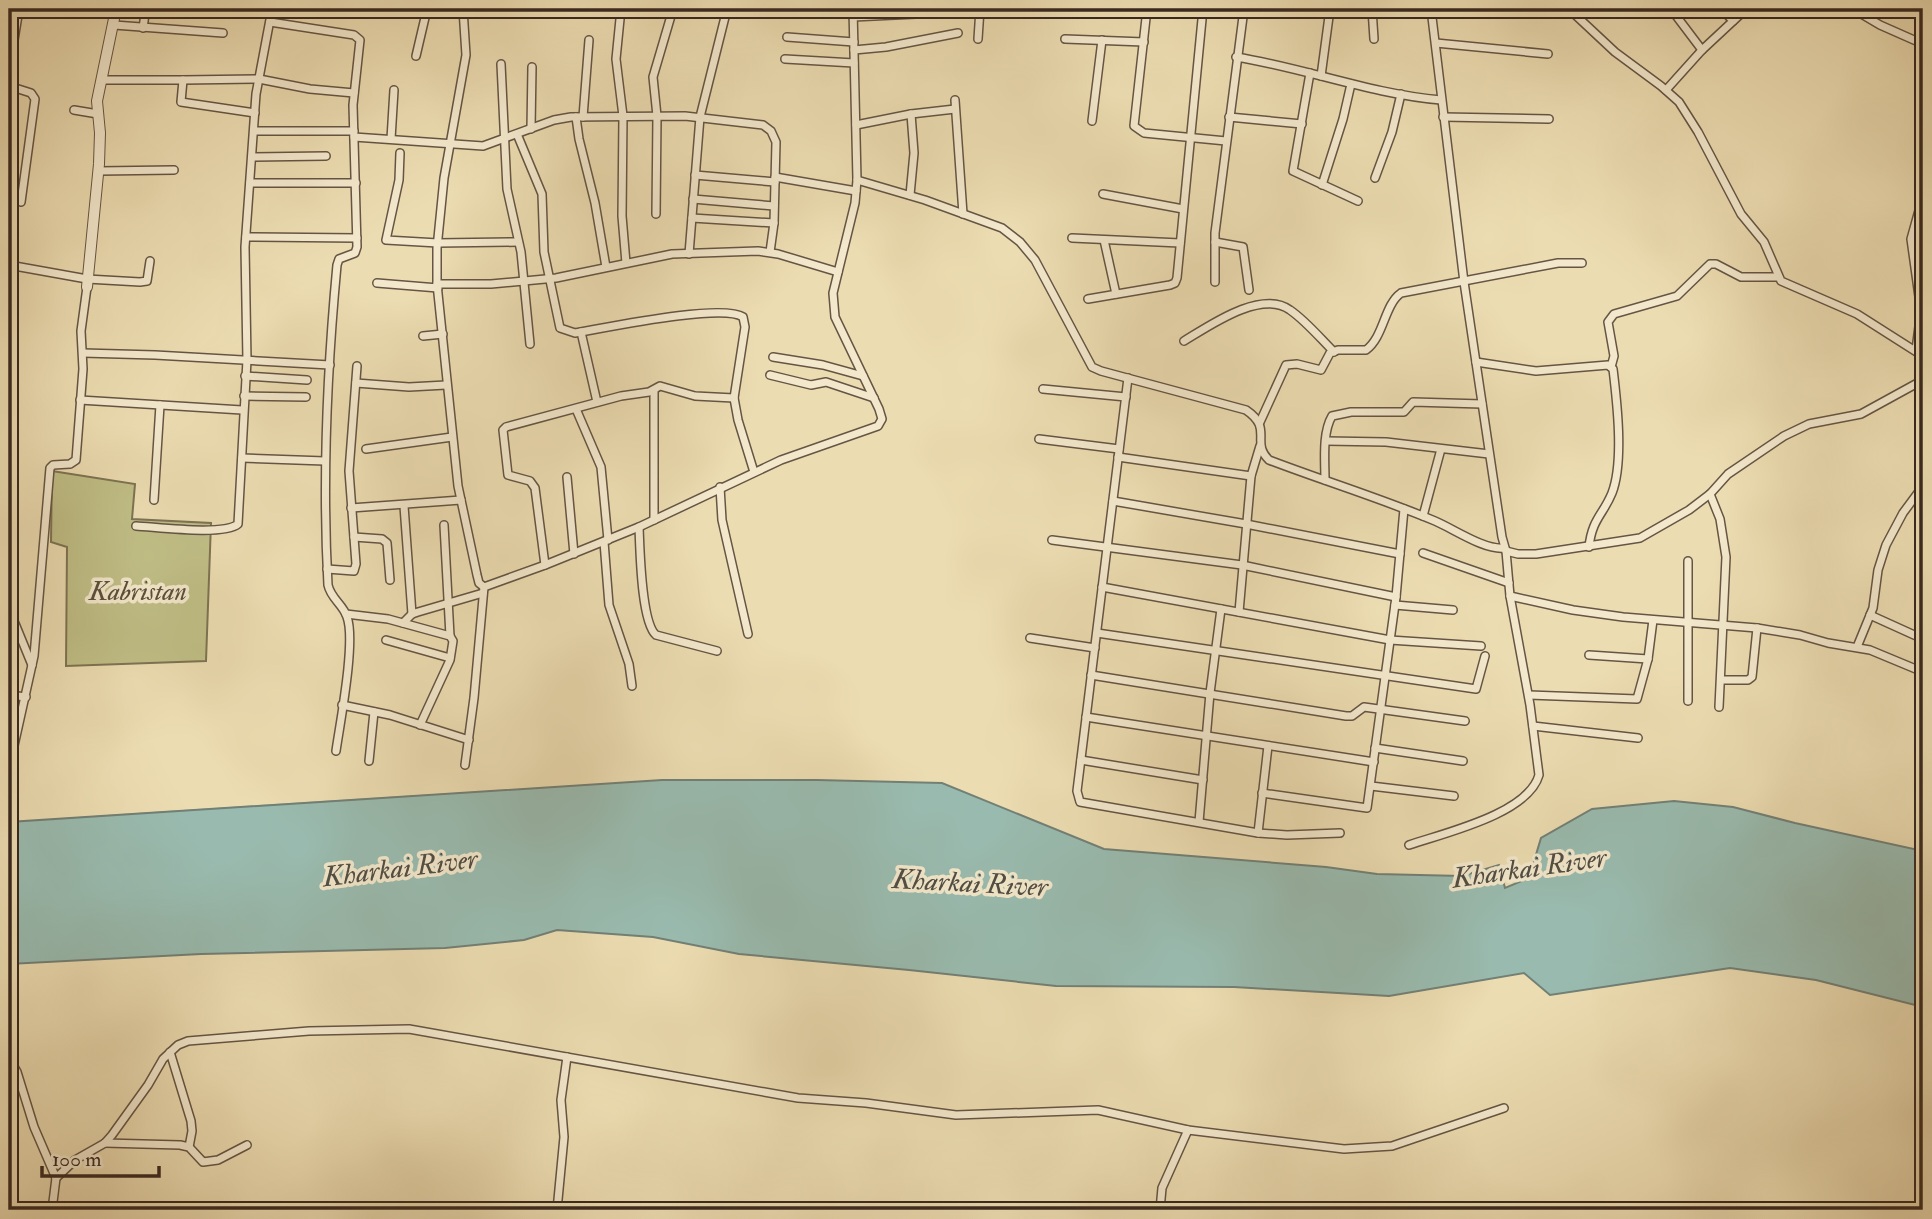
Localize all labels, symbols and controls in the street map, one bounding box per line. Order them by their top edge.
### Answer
park label: Kabristan [87,576,187,608]
water label: Kharkai River [1448,840,1610,897]
water label: Kharkai River [319,841,481,896]
water label: Kharkai River [889,862,1050,905]
scale bar [42,1135,159,1179]
text: 100 m [52,1146,102,1173]

